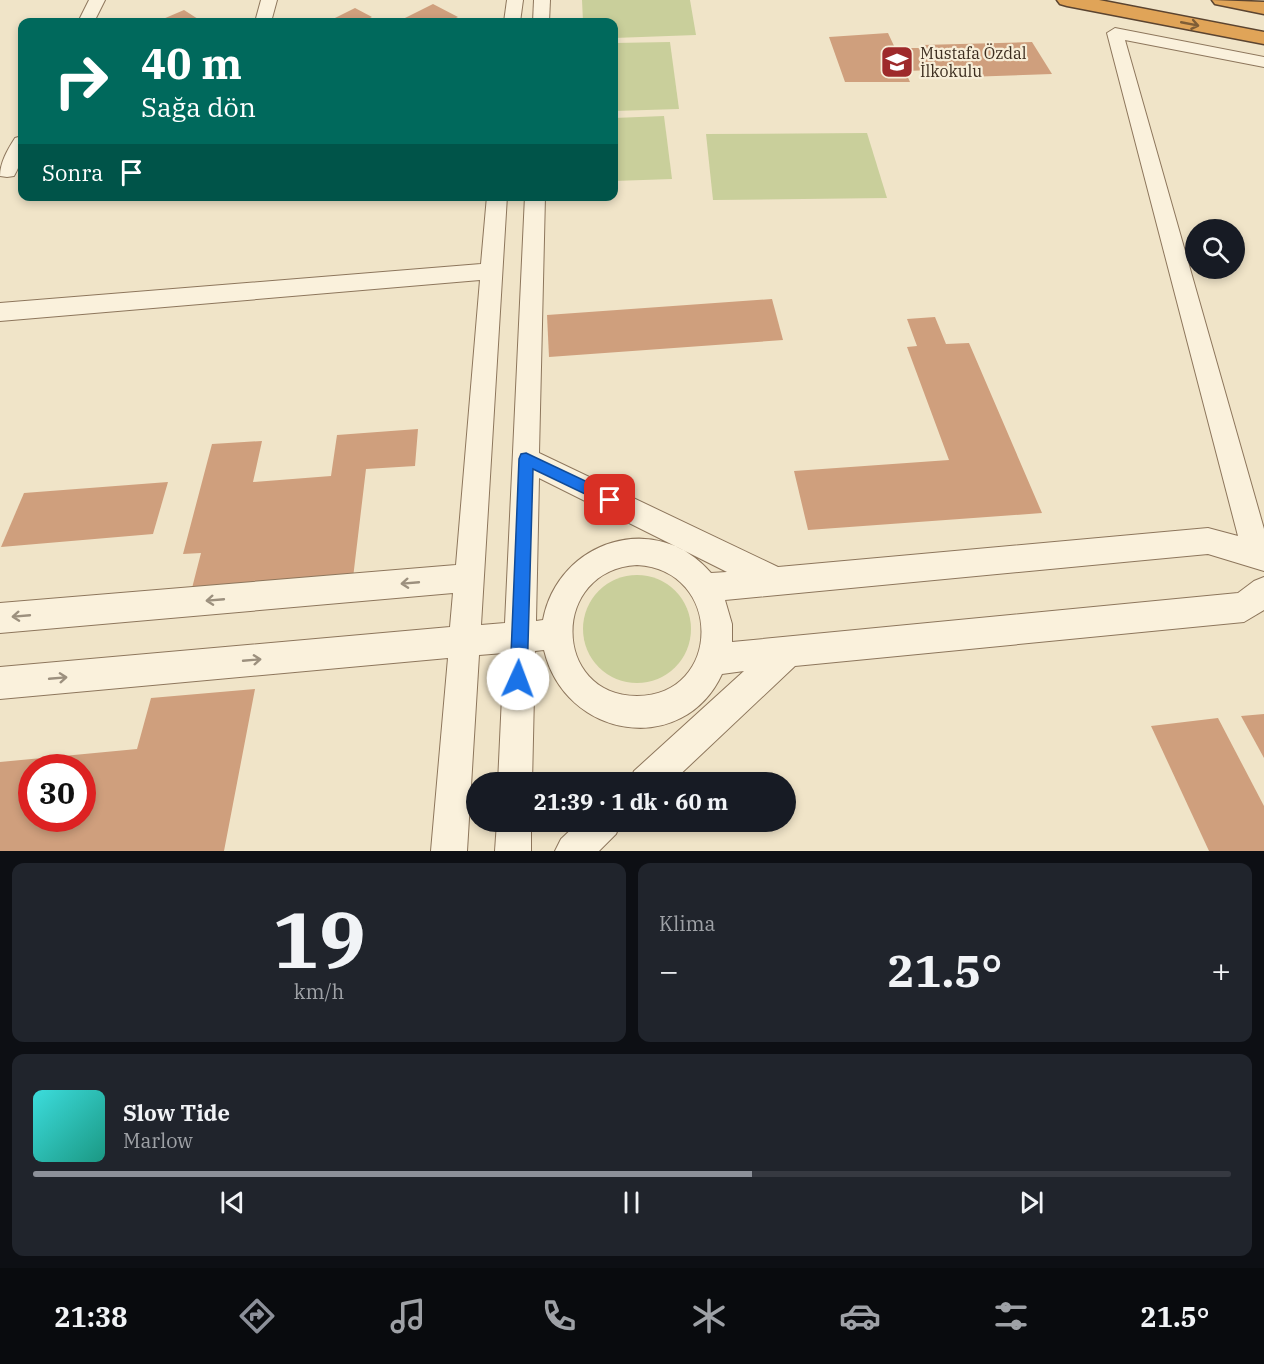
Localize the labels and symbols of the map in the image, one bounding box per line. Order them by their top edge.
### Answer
one-way arrow [1180,19,1199,30]
place label: Mustafa Özdal İlkokulu [920,43,1027,81]
school or university icon: Mustafa Özdal İlkokulu [879,44,915,80]
pin [584,474,635,525]
one-way arrow [400,578,420,589]
one-way arrow [206,595,226,606]
one-way arrow [12,611,32,622]
position arrow [486,647,550,711]
one-way arrow [242,654,262,665]
one-way arrow [48,672,68,683]
speed limit sign: 30 [18,754,96,832]

